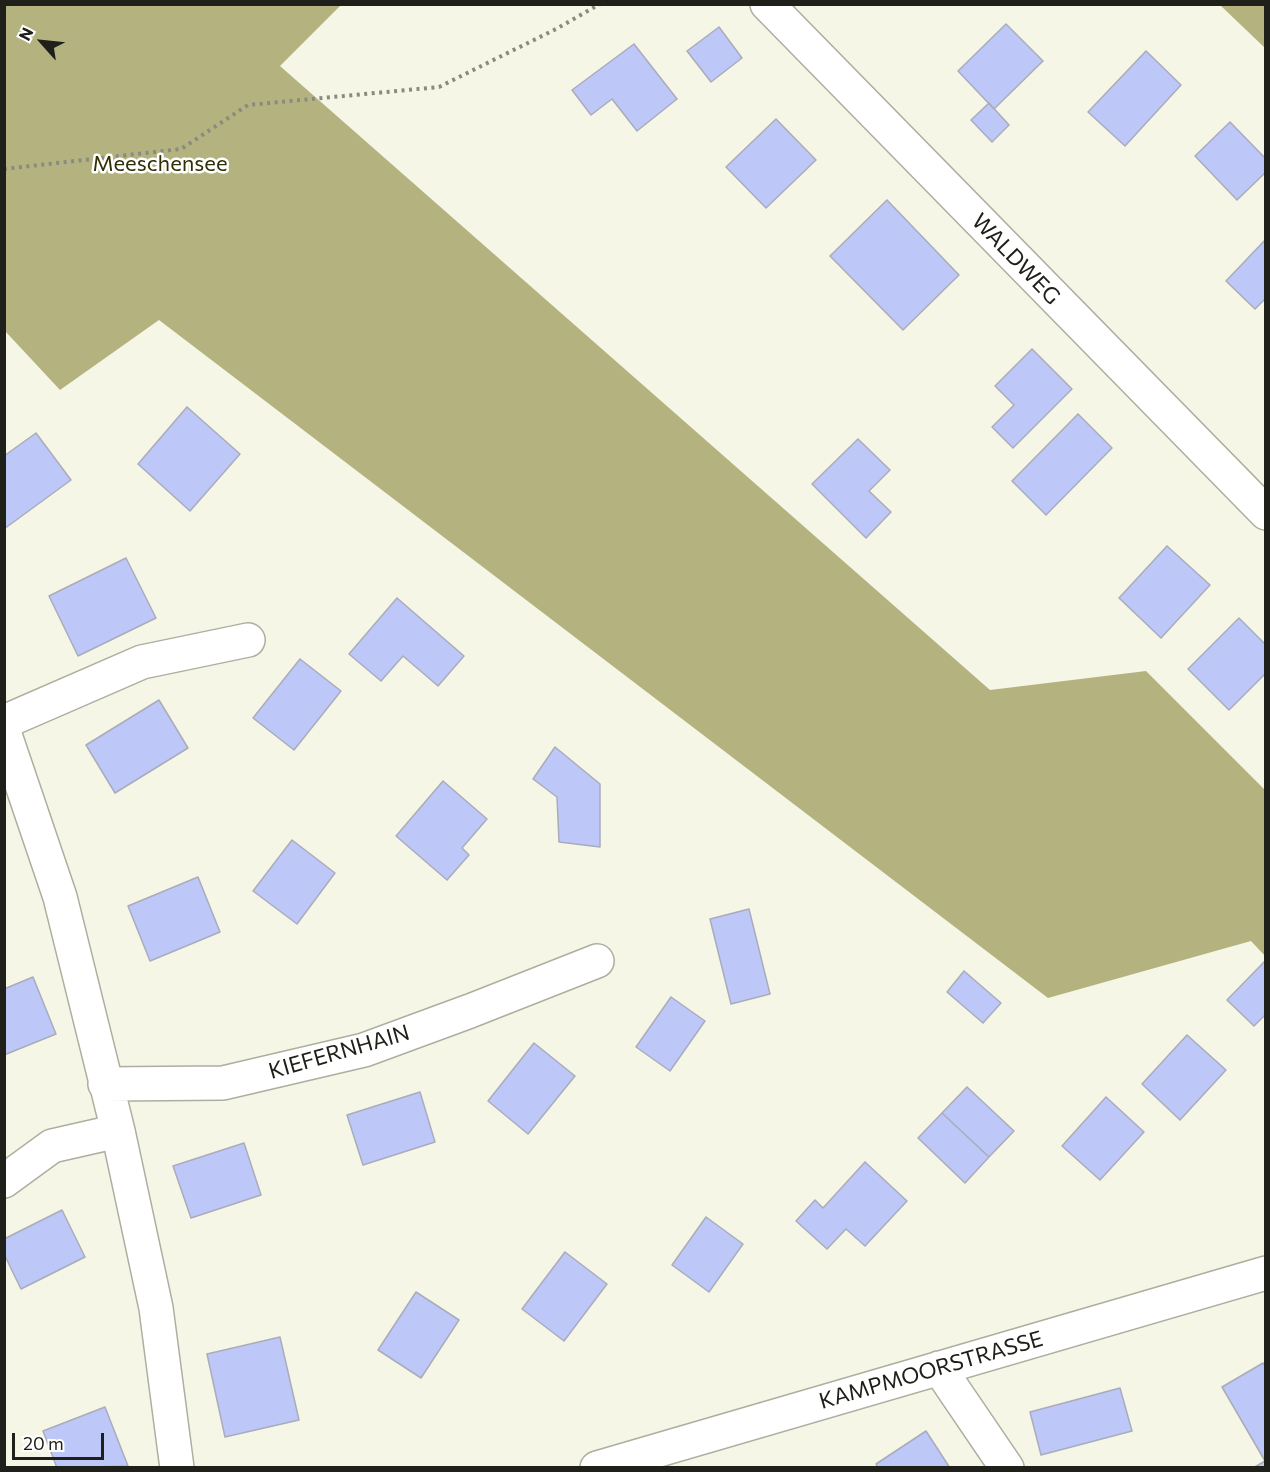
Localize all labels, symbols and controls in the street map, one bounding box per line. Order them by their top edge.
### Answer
north arrow [12,12,72,72]
text: N [14,24,37,43]
park label: Meeschensee [92,151,228,177]
street label: WALDWEG [966,208,1066,310]
street label: KIEFERNHAIN [265,1019,413,1085]
street label: KAMPMOORSTRASSE [816,1325,1046,1415]
scale bar [15,1421,106,1459]
text: 20 m [23,1432,64,1454]

